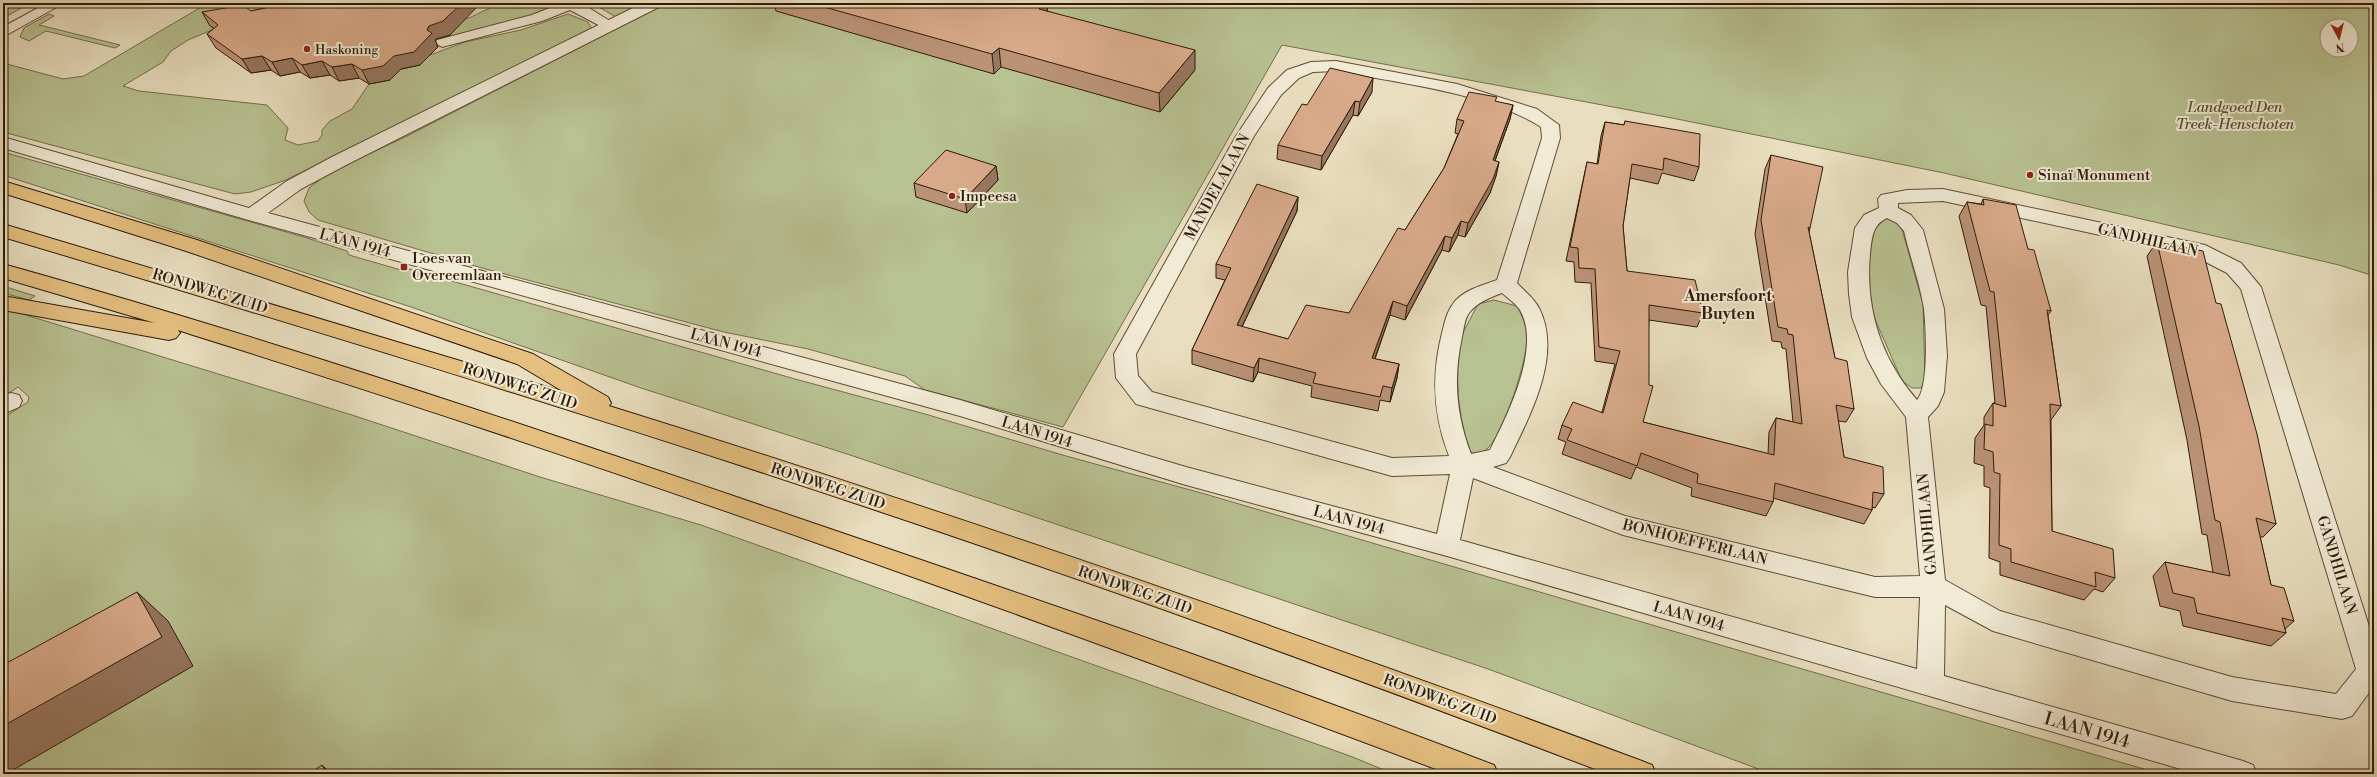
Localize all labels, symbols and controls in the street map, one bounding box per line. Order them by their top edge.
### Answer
north arrow [2319,18,2359,58]
text: N [2335,39,2345,54]
place label: Haskoning [315,42,378,58]
marker: Haskoning [302,44,312,54]
park label: Landgoed Den Treek-Henschoten [2176,98,2295,134]
street label: MANDELALAAN [1180,131,1254,244]
place label: Sinaï Monument [2038,166,2151,185]
marker: Sinaï Monument [2025,170,2035,180]
place label: Impeesa [960,187,1017,206]
marker: Impeesa [947,191,957,201]
street label: GANDHILAAN [2096,220,2200,261]
street label: LAAN 1914 [317,225,393,262]
place label: Loes van Overeemlaan [412,249,502,285]
marker: Loes van Overeemlaan [399,262,409,272]
street label: RONDWEG ZUID [150,265,270,318]
district label: Amersfoort Buyten [1683,286,1772,324]
street label: LAAN 1914 [688,325,764,362]
street label: RONDWEG ZUID [460,359,580,414]
street label: LAAN 1914 [999,413,1075,452]
street label: RONDWEG ZUID [768,459,888,514]
street label: GANDHILAAN [1914,472,1941,576]
street label: LAAN 1914 [1311,502,1387,539]
street label: GANDHILAAN [2312,513,2361,617]
street label: BONHOEFFERLAAN [1620,515,1769,570]
street label: RONDWEG ZUID [1075,562,1195,619]
street label: LAAN 1914 [1651,597,1727,636]
street label: RONDWEG ZUID [1380,670,1499,729]
street label: LAAN 1914 [2041,707,2133,754]

